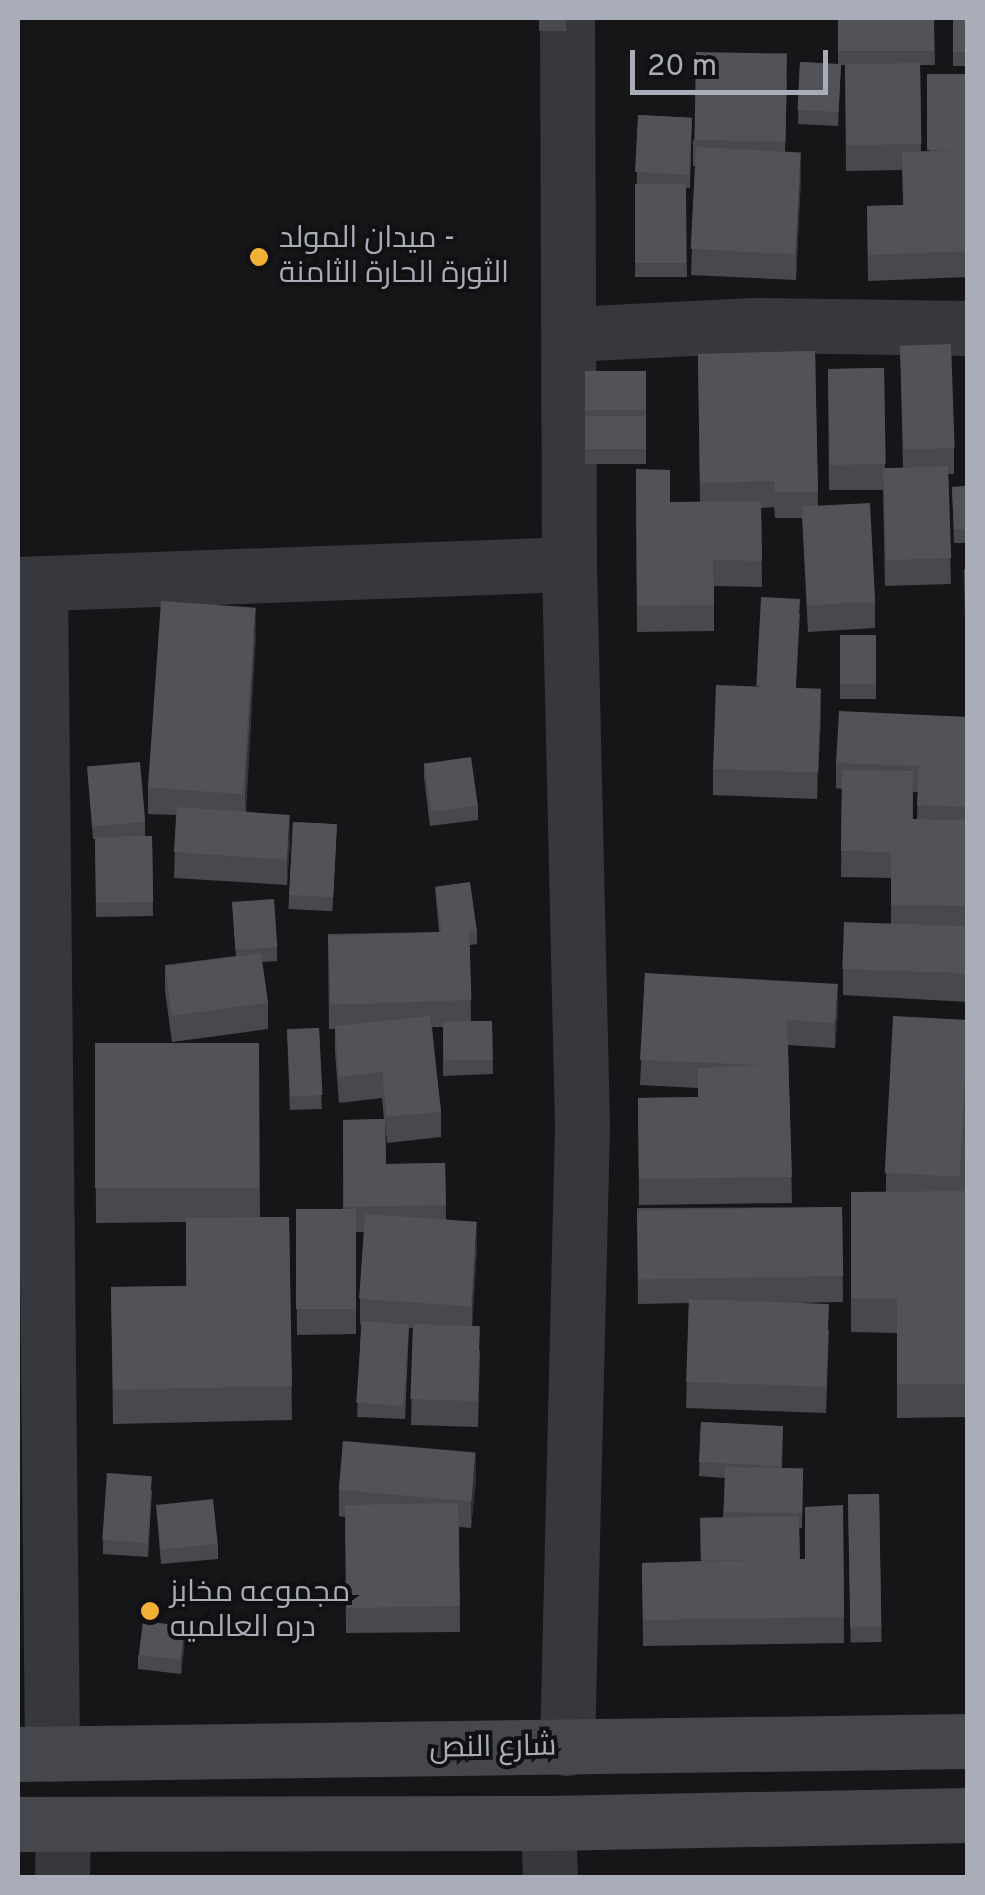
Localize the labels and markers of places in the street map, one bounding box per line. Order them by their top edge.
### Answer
place label: ميدان المولد - الثورة الحارة الثامنة [279,222,509,292]
marker: ميدان المولد - الثورة الحارة الثامنة [248,246,270,268]
place label: مجموعه مخابز دره العالميه [170,1576,350,1646]
marker: مجموعه مخابز دره العالميه [139,1600,161,1622]

